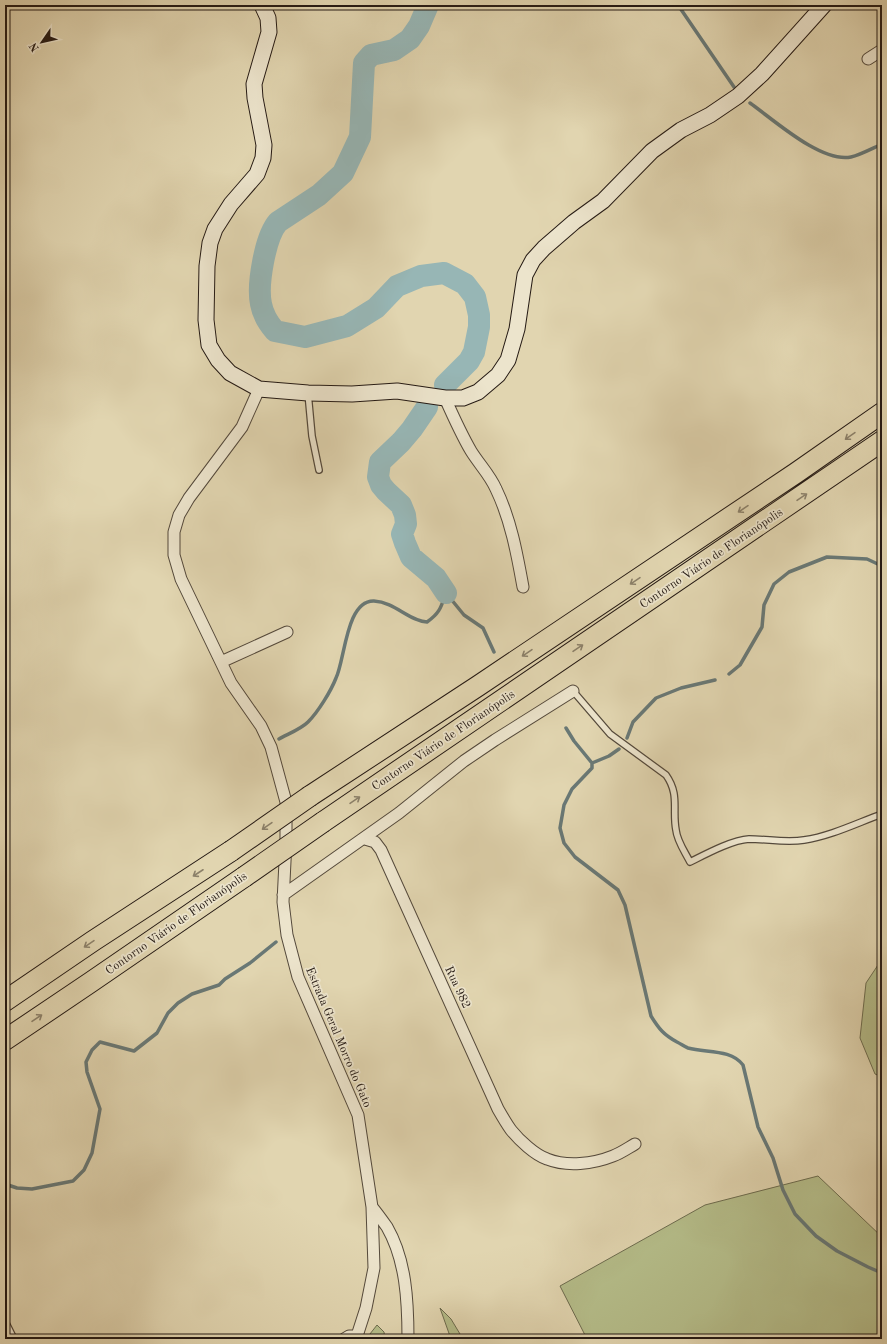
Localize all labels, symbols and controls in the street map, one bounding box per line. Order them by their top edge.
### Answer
north arrow [22,22,62,62]
text: N [28,40,42,53]
one-way arrow [845,432,856,440]
one-way arrow [796,492,807,501]
one-way arrow [737,504,748,513]
street label: Contorno Viário de Florianópolis [638,506,785,611]
one-way arrow [629,577,640,585]
one-way arrow [572,644,583,652]
one-way arrow [521,649,532,657]
street label: Contorno Viário de Florianópolis [370,688,517,793]
one-way arrow [349,796,360,804]
one-way arrow [261,822,272,830]
one-way arrow [193,869,204,877]
street label: Contorno Viário de Florianópolis [104,870,249,977]
one-way arrow [84,940,95,948]
street label: Rua 982 [442,964,472,1010]
street label: Estrada Geral Morro do Gato [303,965,373,1109]
one-way arrow [32,1014,43,1022]

